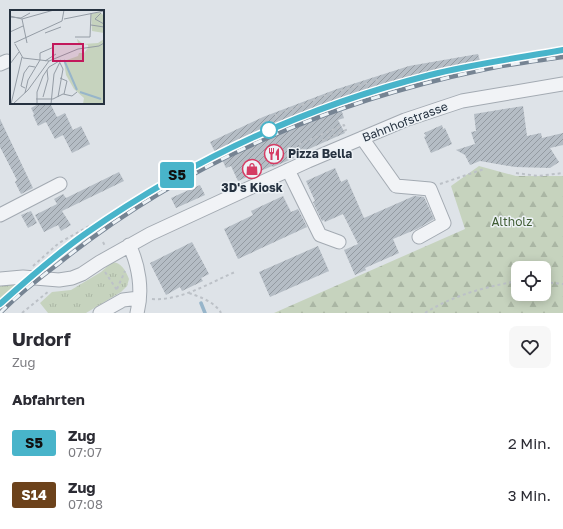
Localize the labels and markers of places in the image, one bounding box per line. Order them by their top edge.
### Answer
unlabelled marker [260,121,278,139]
restaurant icon: Pizza Bella [263,143,285,165]
place label: Pizza Bella [288,146,352,161]
shop icon: 3D's Kiosk [241,158,263,180]
place label: 3D's Kiosk [221,180,283,195]

